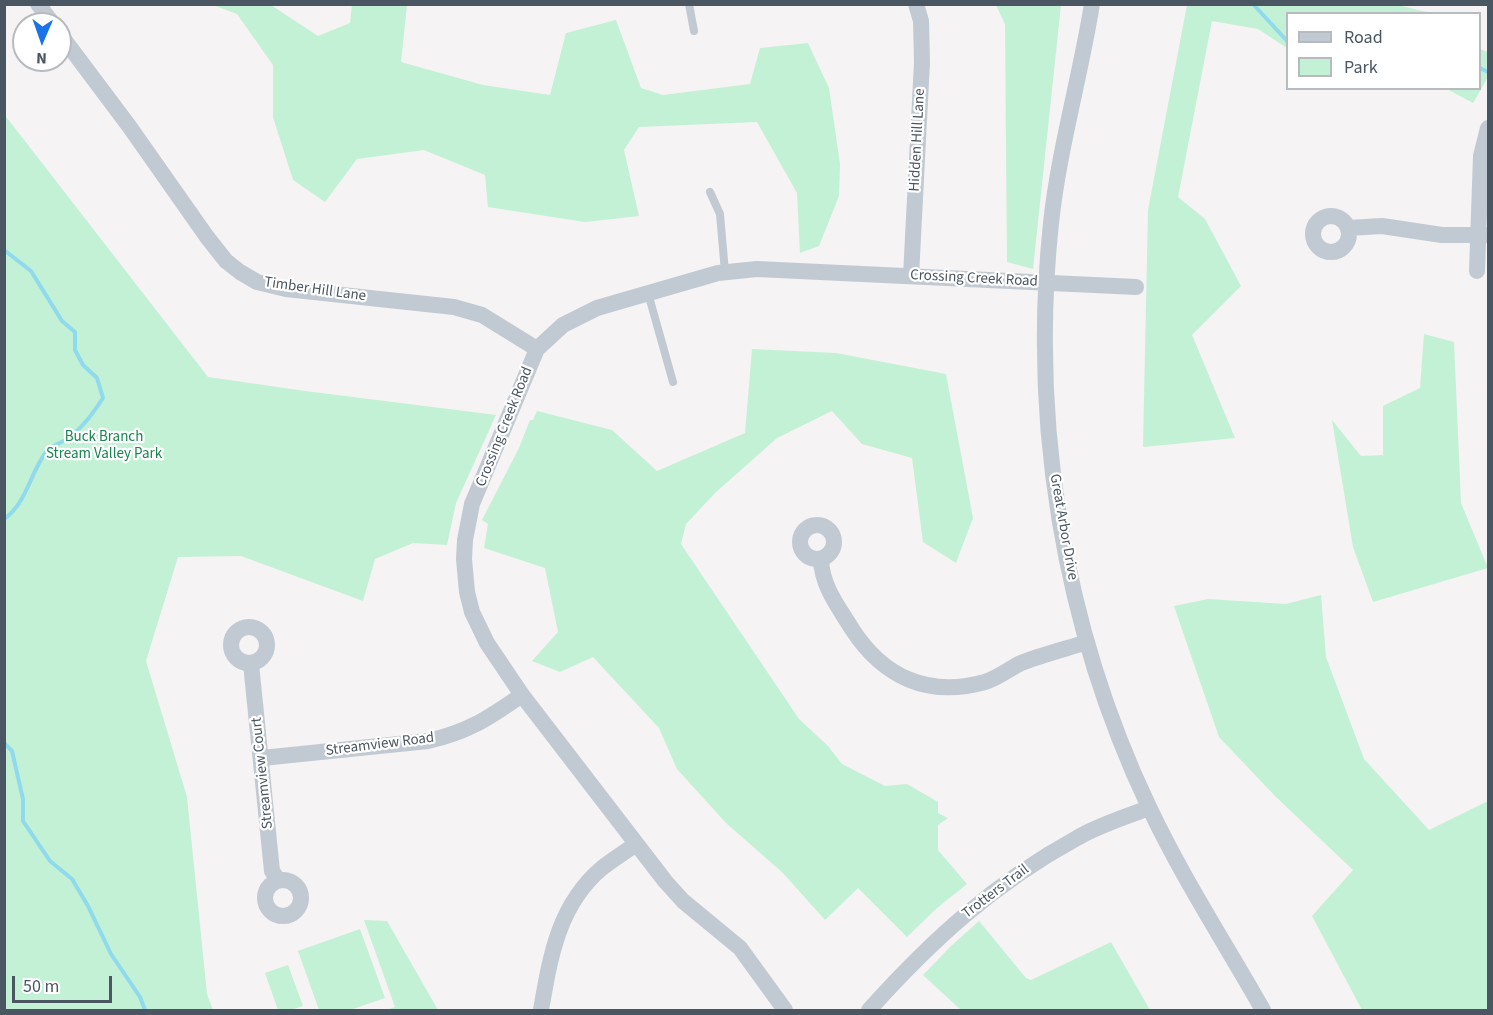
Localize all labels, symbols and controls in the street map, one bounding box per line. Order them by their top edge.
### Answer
north arrow [12,12,72,72]
legend [1286,12,1481,90]
text: Road [1344,25,1383,50]
text: N [36,47,47,69]
text: Park [1344,55,1378,80]
street label: Hidden Hill Lane [906,88,930,192]
street label: Crossing Creek Road [910,267,1038,291]
street label: Timber Hill Lane [263,274,367,306]
street label: Crossing Creek Road [473,364,537,490]
park label: Buck Branch Stream Valley Park [46,429,162,464]
street label: Great Arbor Drive [1045,473,1081,581]
street label: Streamview Court [248,716,278,830]
street label: Streamview Road [325,729,435,761]
street label: Trotters Trail [959,861,1033,923]
scale bar [15,964,116,1002]
text: 50 m [23,974,59,999]

